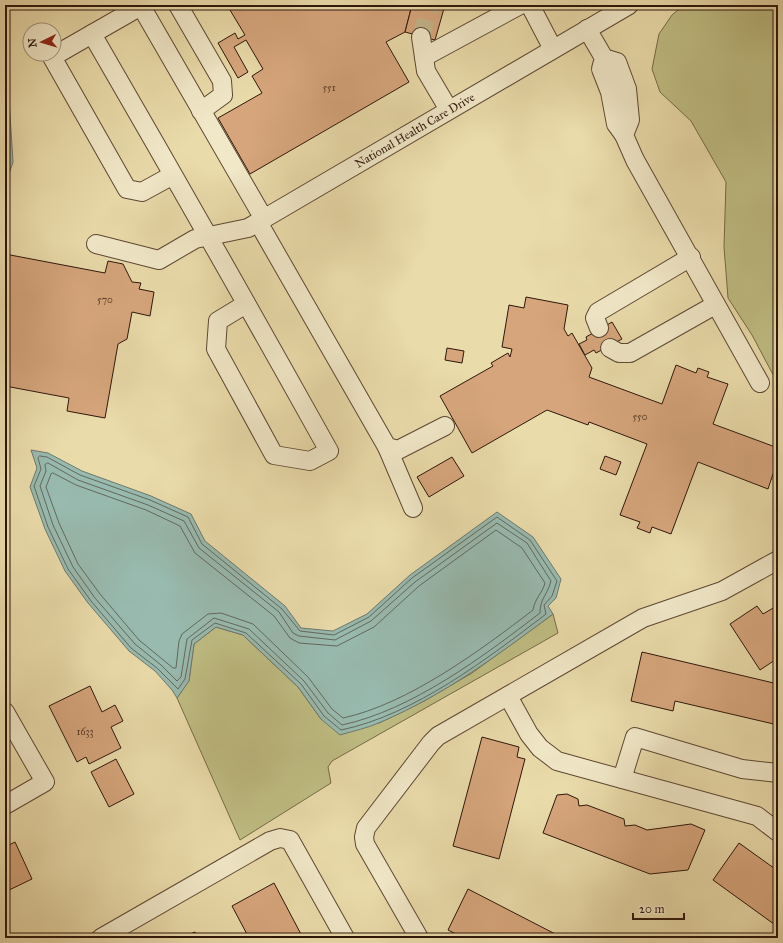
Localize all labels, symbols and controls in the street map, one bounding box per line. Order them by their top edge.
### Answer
north arrow [22,22,62,62]
text: N [26,37,39,48]
house number: 551 [322,82,336,94]
street label: National Health Care Drive [352,90,477,171]
house number: 570 [97,294,113,306]
house number: 550 [632,411,648,423]
house number: 1633 [76,726,94,738]
scale bar [633,895,684,921]
text: 20 m [639,902,665,916]

